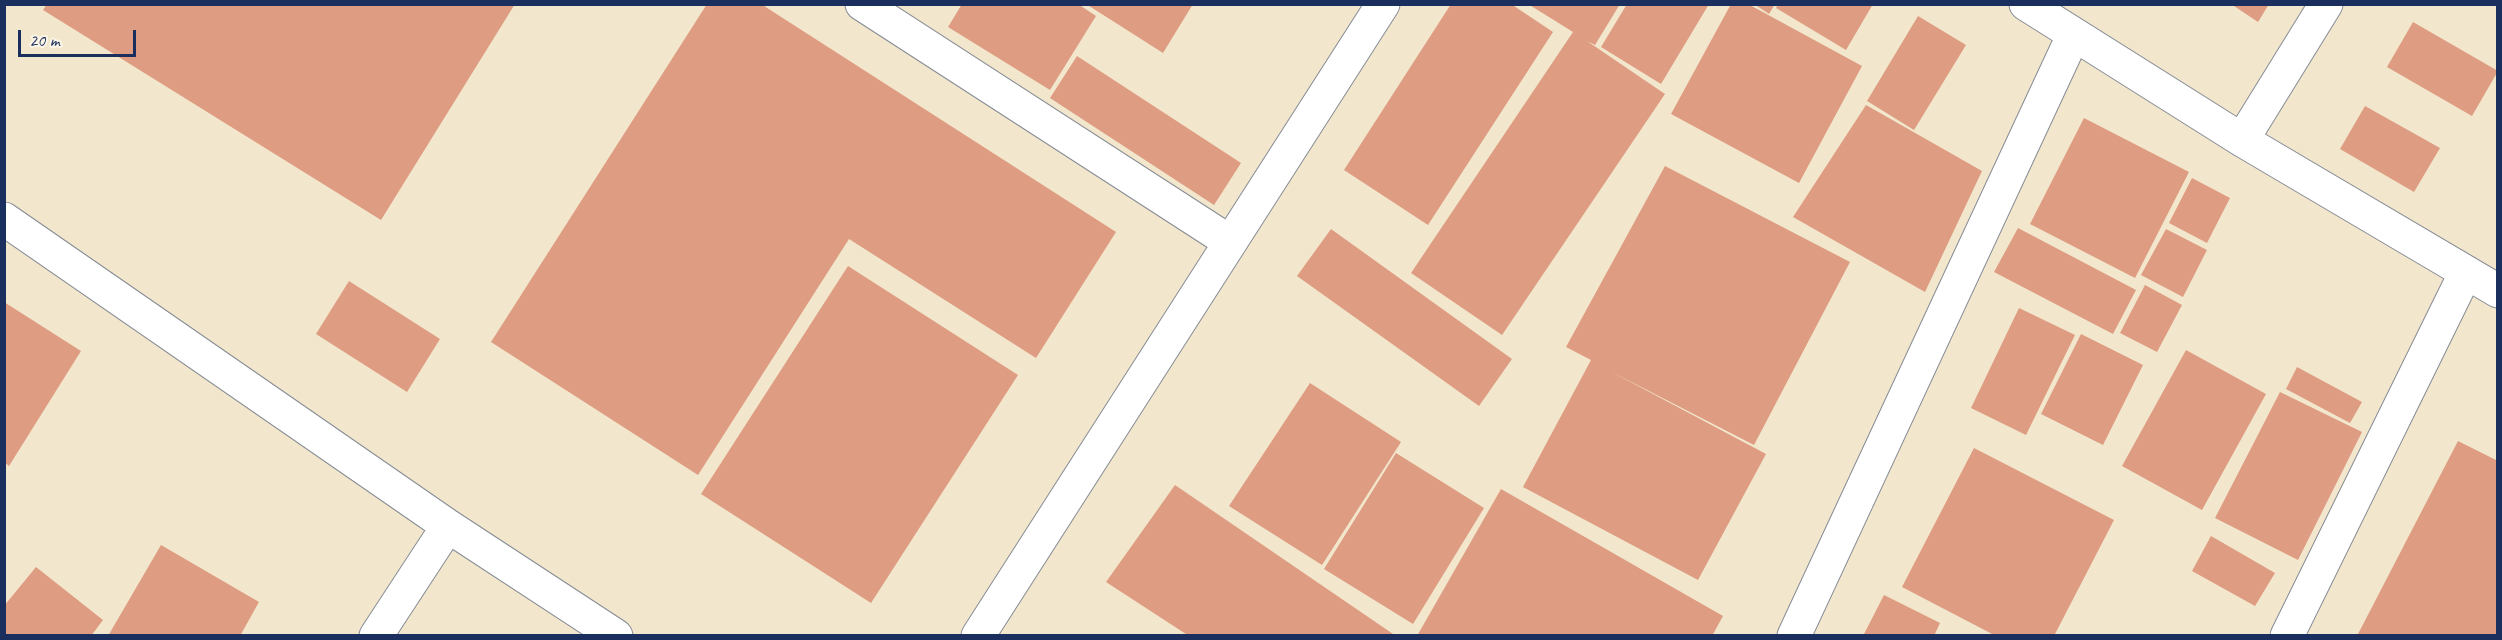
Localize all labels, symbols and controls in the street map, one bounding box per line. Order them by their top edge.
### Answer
scale bar [21,18,140,56]
text: 20 m [29,29,60,51]

